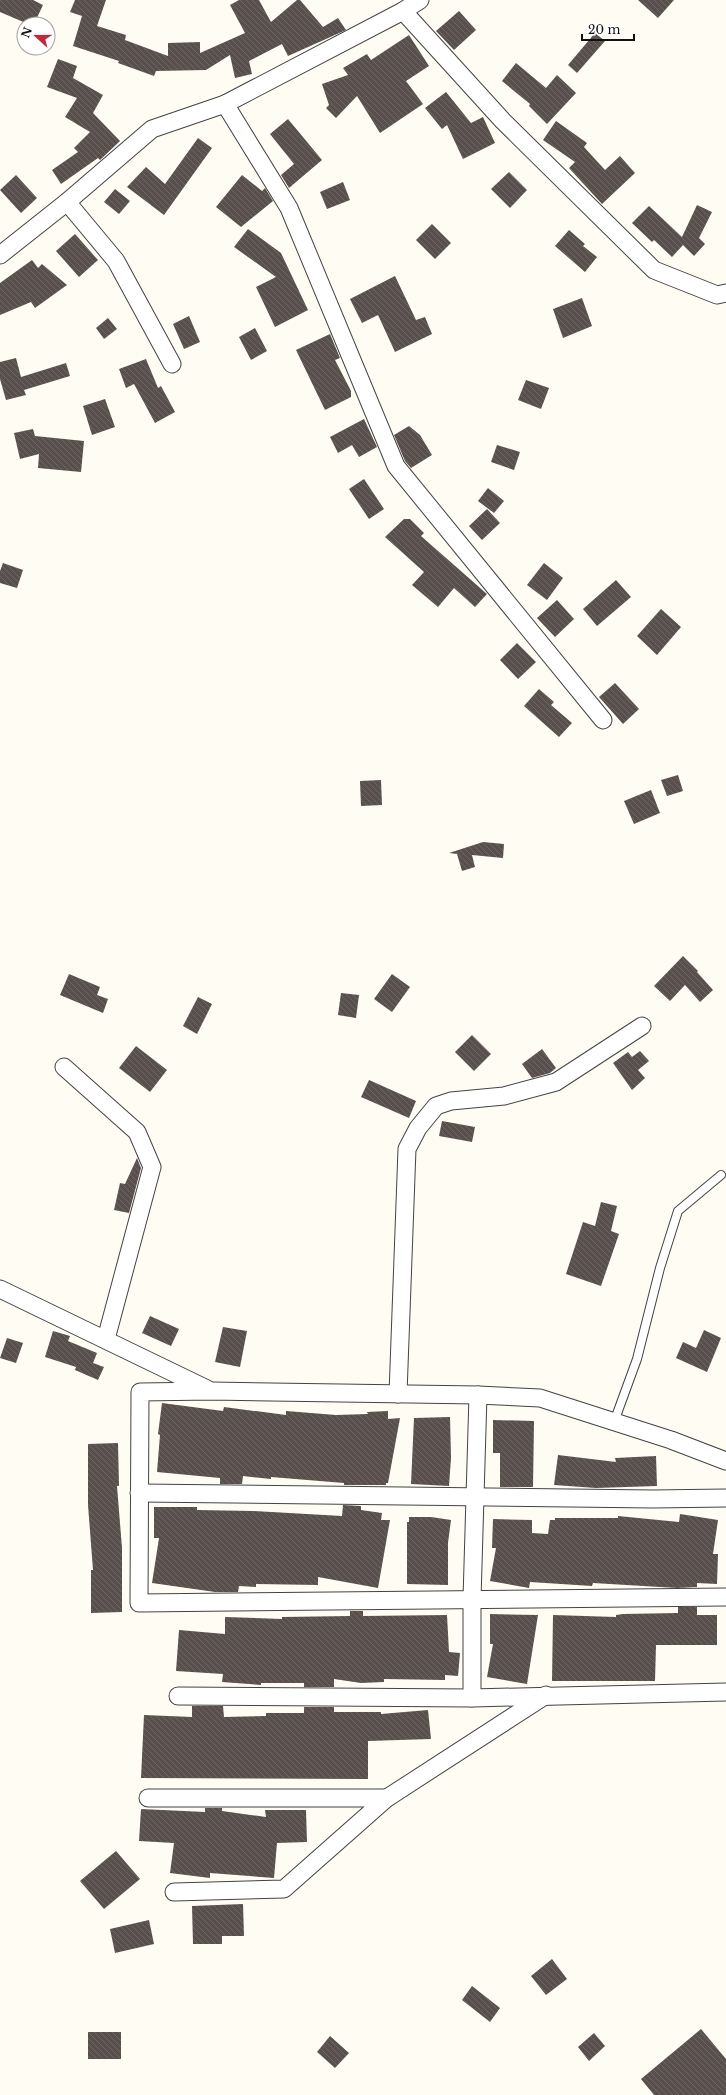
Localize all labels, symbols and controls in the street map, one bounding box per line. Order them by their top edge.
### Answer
north arrow [16,16,56,56]
scale bar [582,16,634,42]
text: 20 m [588,22,620,37]
text: N [18,24,35,40]

